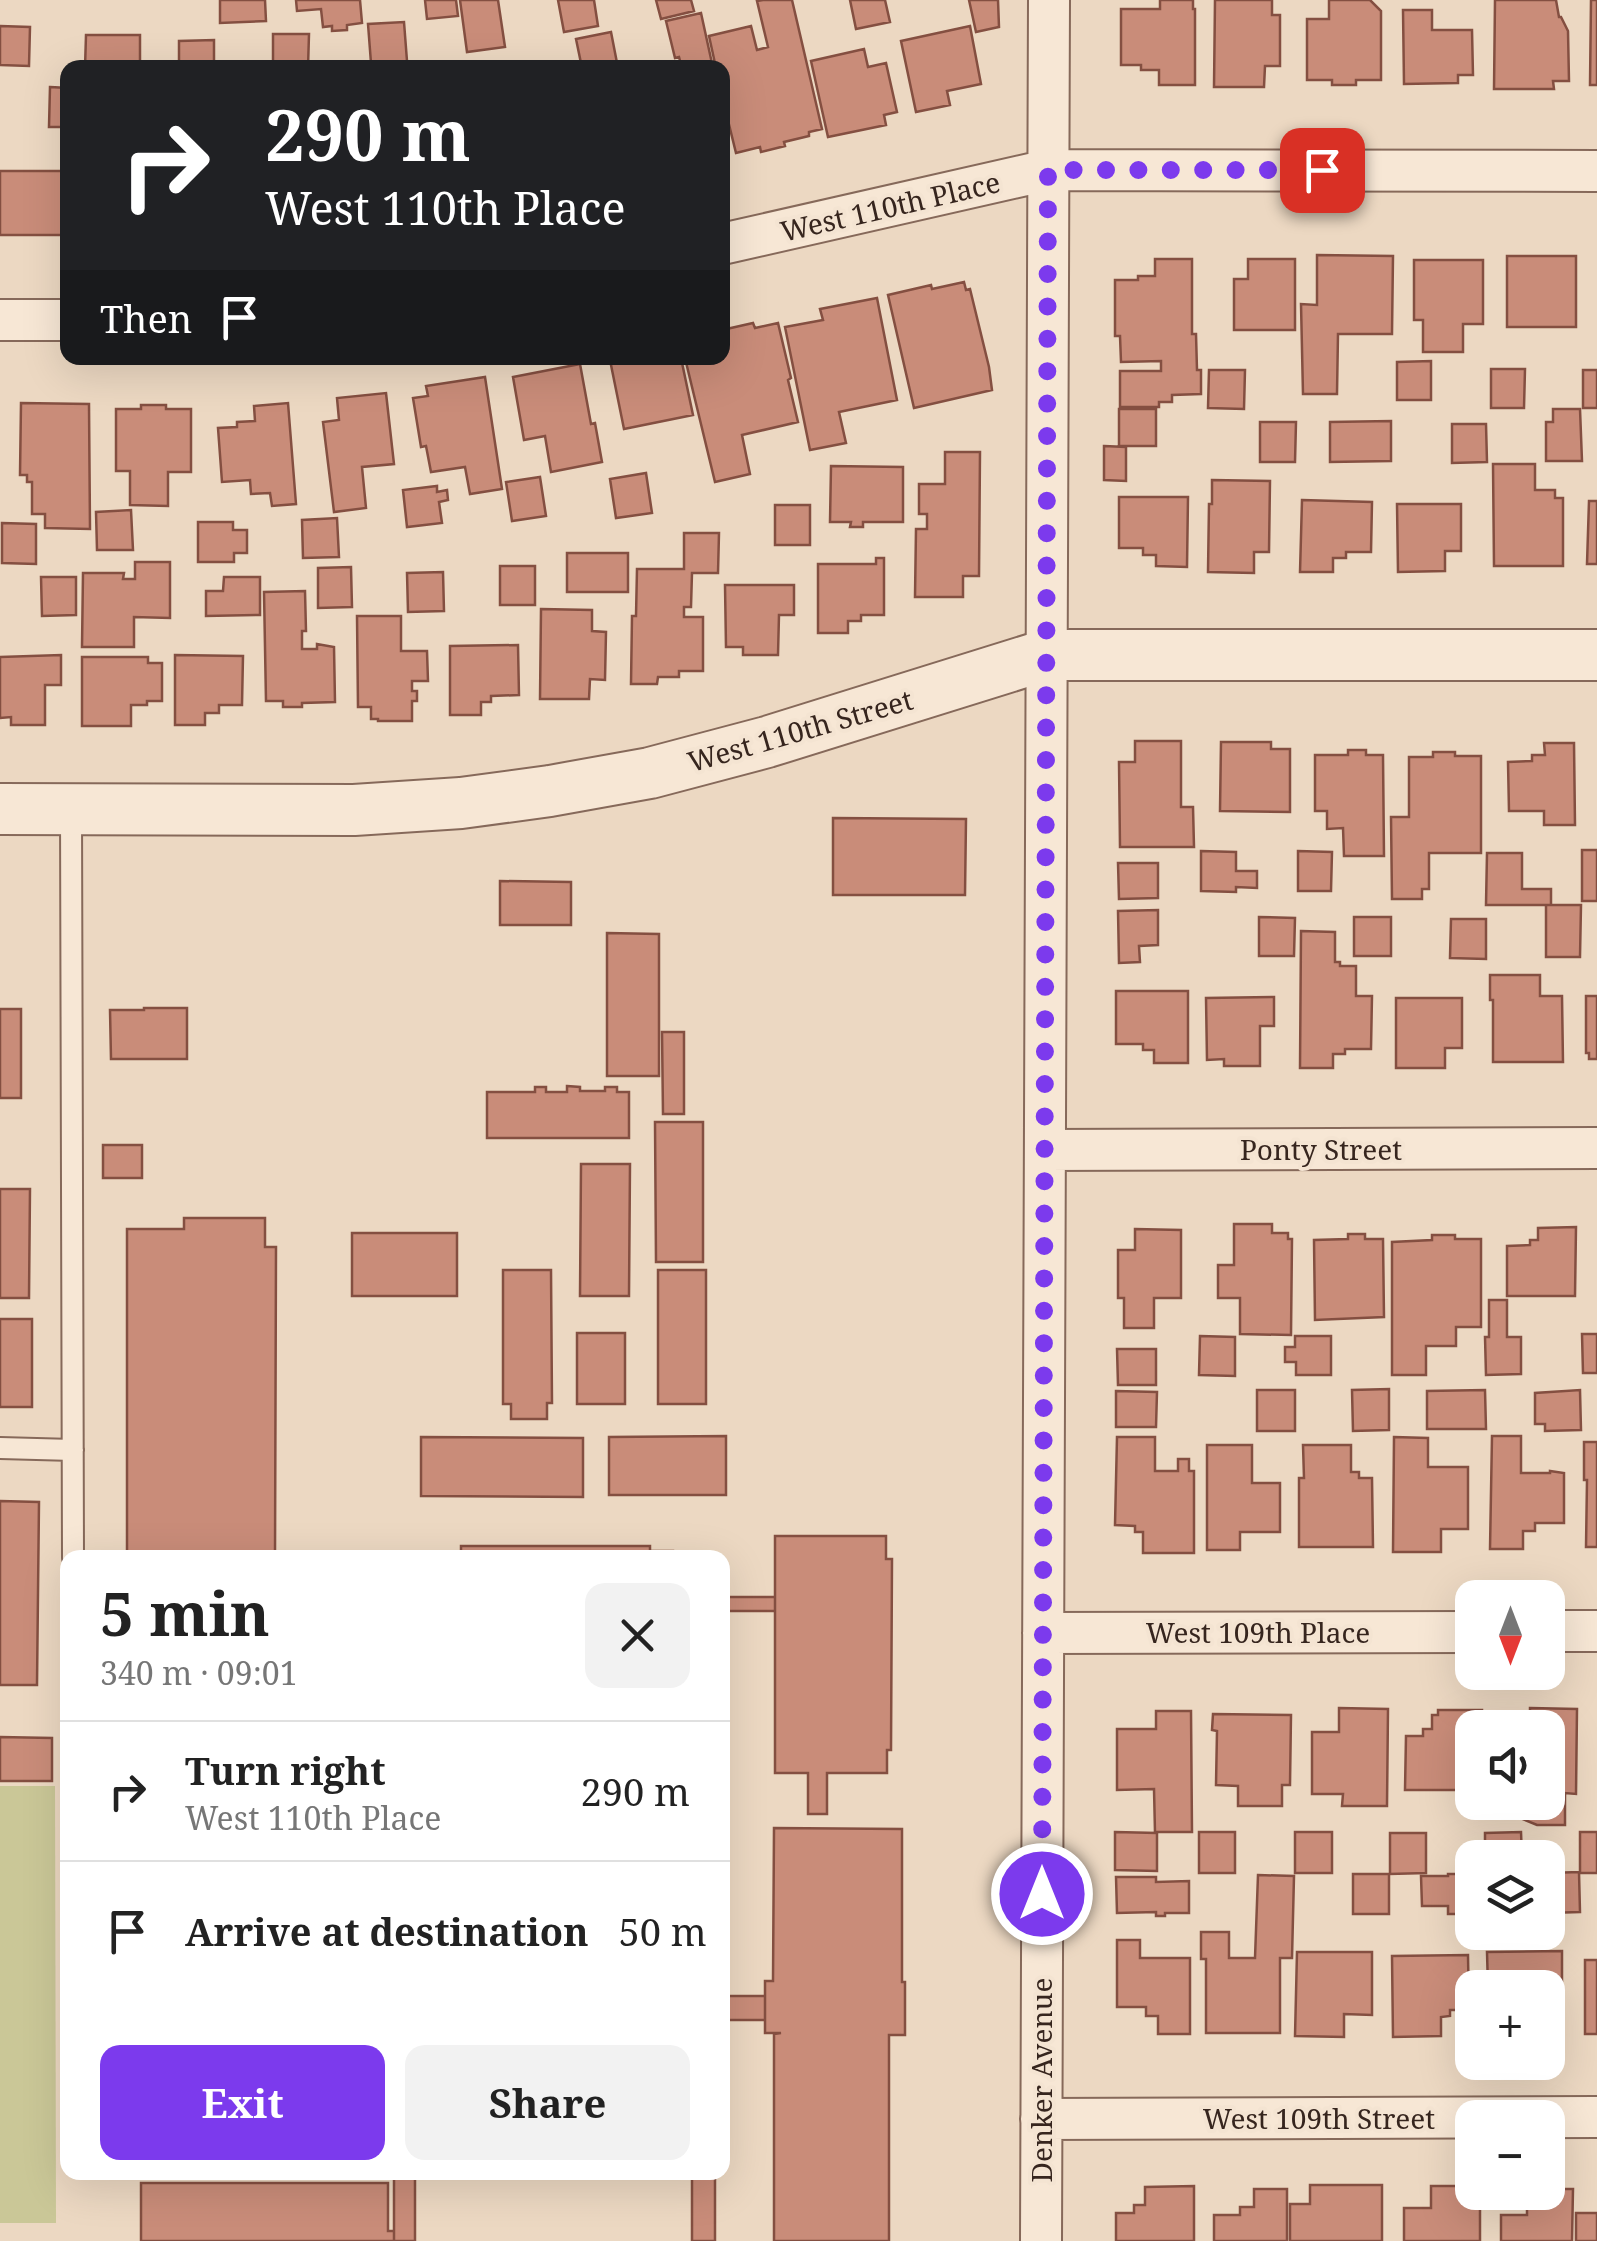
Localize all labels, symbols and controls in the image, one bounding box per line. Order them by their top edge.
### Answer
text: 290 m [265,86,471,182]
icon: right [100,100,230,230]
pin [1280,128,1365,213]
icon: arrive [1295,143,1350,198]
street label: West 110th Place [776,162,1004,250]
text: West 110th Place [265,177,626,238]
icon: arrive [212,290,267,345]
text: Then [100,292,192,344]
street label: West 110th Street [683,680,917,780]
street label: Ponty Street [1240,1130,1402,1168]
text: 5 min [100,1572,270,1654]
north arrow [1455,1580,1565,1690]
map controls [1455,1580,1565,2210]
button: close [585,1583,690,1688]
street label: West 109th Place [1146,1613,1370,1651]
text: 340 m · 09:01 [100,1651,298,1694]
button: sound [1455,1710,1565,1820]
text: Turn right [185,1744,386,1796]
icon: right [100,1764,155,1819]
text: 290 m [580,1765,690,1817]
text: West 110th Place [185,1796,441,1839]
button: layers [1455,1840,1565,1950]
position arrow [990,1842,1094,1946]
icon: arrive [100,1904,155,1959]
text: Arrive at destination [185,1905,589,1957]
text: 50 m [619,1905,707,1957]
button: + [1455,1970,1565,2080]
street label: Denker Avenue [1022,1978,1060,2182]
button: Exit [100,2045,385,2160]
button: Share [405,2045,690,2160]
street label: West 109th Street [1203,2099,1435,2137]
button: − [1455,2100,1565,2210]

